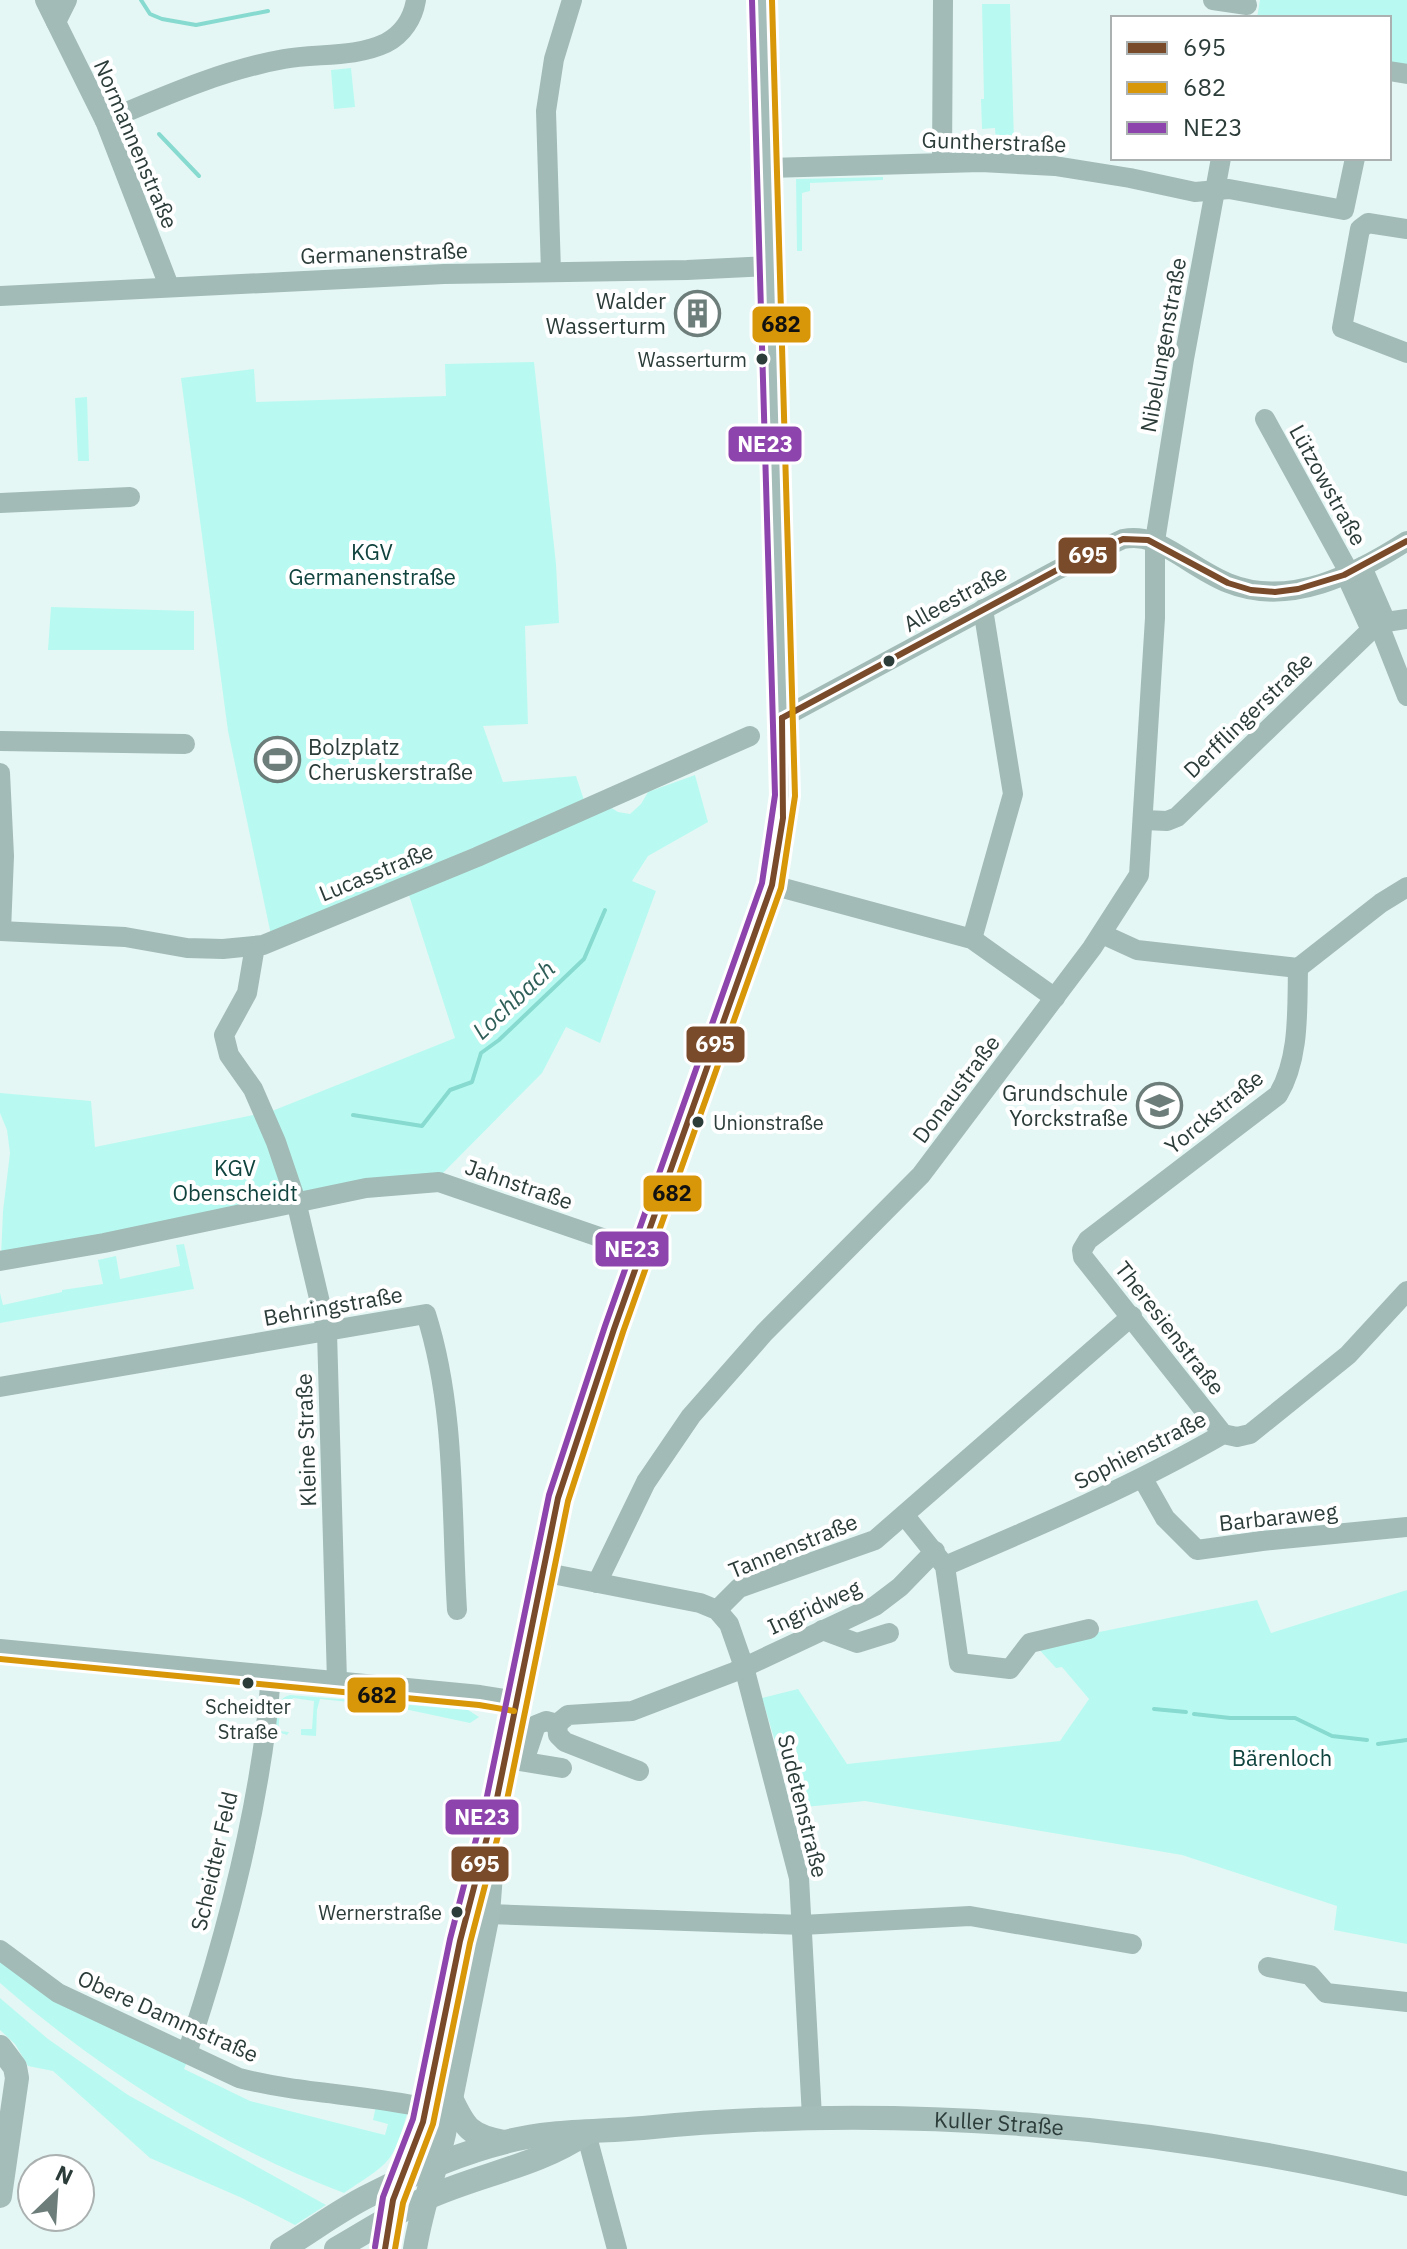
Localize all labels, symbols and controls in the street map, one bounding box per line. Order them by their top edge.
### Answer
legend [1111,16,1391,160]
text: 695 [1183,31,1226,63]
street label: Normannenstraße [88,55,185,233]
text: 682 [1183,71,1226,103]
text: NE23 [1183,111,1243,143]
street label: Guntherstraße [921,124,1067,159]
street label: Germanenstraße [300,235,468,270]
street label: Nibelungenstraße [1133,255,1192,435]
place label: Walder Wasserturm [546,286,666,340]
building icon: Walder Wasserturm [673,290,721,338]
line badge: 682 [751,305,812,344]
text: 682 [761,309,801,338]
place label: Wasserturm [638,346,747,373]
marker: Wasserturm [754,351,770,367]
street label: Lützowstraße [1283,419,1374,550]
line badge: NE23 [727,425,803,463]
text: NE23 [737,429,793,458]
line badge: 695 [1057,536,1118,575]
park label: KGV Germanenstraße [288,537,456,591]
text: 695 [1068,540,1108,569]
street label: Alleestraße [898,557,1012,638]
street label: Derfflingerstraße [1177,645,1319,784]
unlabelled marker [881,653,897,669]
place label: Bolzplatz Cheruskerstraße [308,732,473,786]
sports icon: Bolzplatz Cheruskerstraße [253,736,301,784]
street label: Lucasstraße [314,835,437,908]
water label: Lochbach [465,953,562,1046]
line badge: 695 [685,1025,746,1064]
text: 695 [695,1029,735,1058]
street label: Donaustraße [906,1029,1006,1149]
street label: Yorckstraße [1158,1063,1269,1160]
place label: Grundschule Yorckstraße [1002,1078,1128,1132]
school or university icon: Grundschule Yorckstraße [1135,1082,1183,1130]
place label: Unionstraße [713,1109,824,1136]
marker: Unionstraße [690,1114,706,1130]
street label: Jahnstraße [461,1152,577,1215]
park label: KGV Obenscheidt [172,1153,298,1207]
line badge: 682 [642,1174,703,1213]
text: 682 [652,1178,692,1207]
line badge: NE23 [594,1230,670,1268]
text: NE23 [604,1234,660,1263]
street label: Theresienstraße [1109,1255,1232,1401]
street label: Behringstraße [261,1279,405,1332]
street label: Kleine Straße [289,1373,322,1507]
street label: Sophienstraße [1069,1404,1211,1495]
street label: Barbaraweg [1217,1496,1339,1537]
street label: Tannenstraße [724,1507,862,1585]
street label: Ingridweg [762,1572,865,1641]
marker: Scheidter Straße [240,1675,256,1691]
line badge: 682 [346,1676,407,1714]
text: 682 [357,1680,397,1709]
place label: Scheidter Straße [205,1693,291,1745]
street label: Sudetenstraße [772,1731,835,1880]
park label: Bärenloch [1232,1743,1332,1772]
street label: Scheidter Feld [183,1788,244,1933]
line badge: NE23 [444,1798,520,1836]
text: NE23 [454,1802,510,1831]
line badge: 695 [450,1845,510,1883]
text: 695 [460,1849,500,1878]
place label: Wernerstraße [318,1899,442,1926]
marker: Wernerstraße [449,1904,465,1920]
street label: Obere Dammstraße [73,1963,263,2068]
street label: Kuller Straße [934,2104,1065,2142]
north arrow [16,2153,96,2233]
text: N [51,2158,78,2191]

